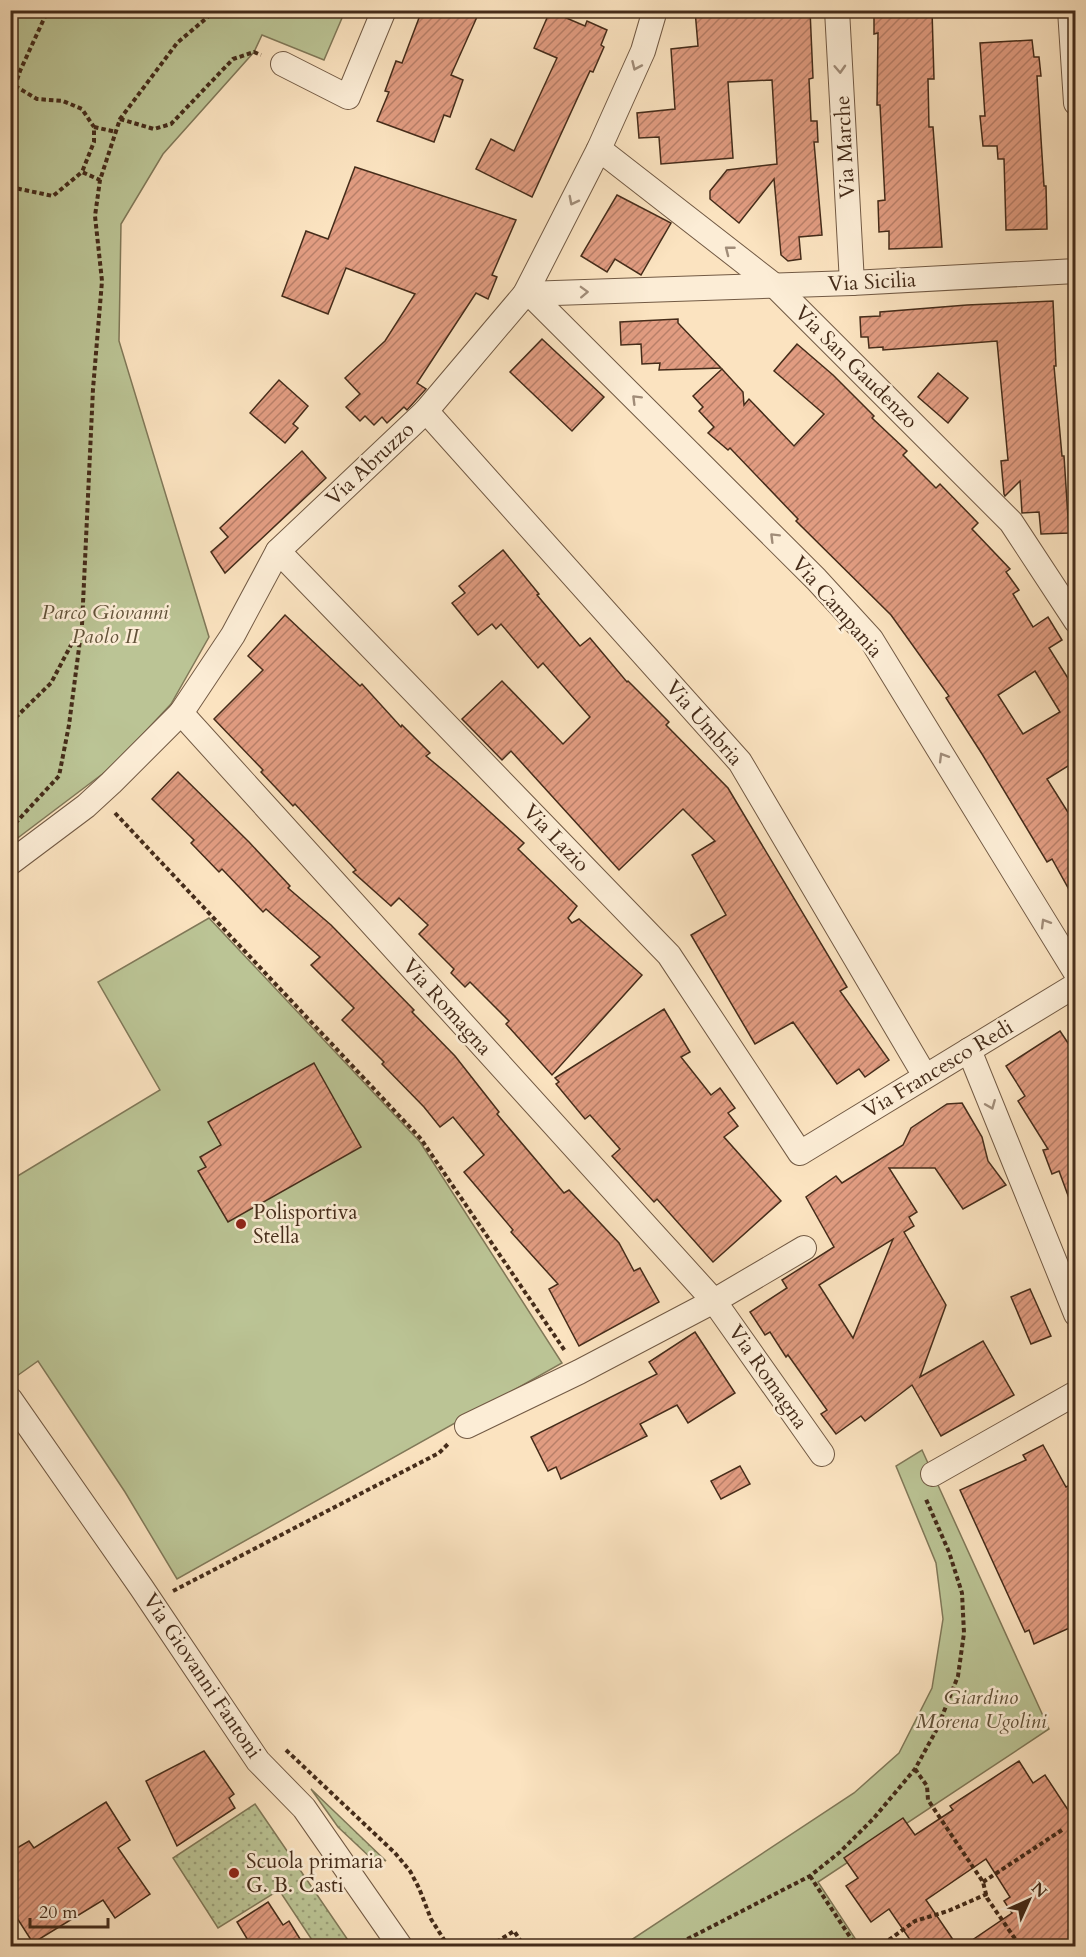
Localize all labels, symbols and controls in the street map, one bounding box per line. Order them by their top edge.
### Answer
one-way arrow [632,59,644,70]
one-way arrow [834,64,847,73]
street label: Via Marche [828,95,862,199]
one-way arrow [568,194,580,205]
one-way arrow [724,246,735,257]
street label: Via Sicilia [827,265,917,299]
one-way arrow [579,286,588,298]
street label: Via San Gaudenzo [788,299,924,435]
one-way arrow [633,396,644,407]
street label: Via Abruzzo [319,415,421,513]
one-way arrow [771,533,781,544]
street label: Via Campania [785,550,889,664]
park label: Parco Giovanni Paolo II [41,598,169,651]
street label: Via Umbria [659,674,749,772]
one-way arrow [939,753,951,763]
street label: Via Lazio [516,798,596,878]
one-way arrow [1041,919,1052,929]
street label: Via Romagna [396,952,498,1062]
street label: Via Francesco Redi [857,1013,1019,1125]
one-way arrow [984,1098,996,1109]
place label: Polisportiva Stella [253,1198,357,1251]
marker: Polisportiva Stella [234,1217,248,1231]
street label: Via Romagna [721,1319,815,1435]
street label: Via Giovanni Fantoni [136,1588,268,1765]
park label: Giardino Morena Ugolini [916,1683,1047,1736]
place label: Scuola primaria G. B. Casti [246,1847,383,1900]
marker: Scuola primaria G. B. Casti [227,1866,241,1880]
north arrow [999,1870,1059,1930]
text: N [1026,1877,1052,1903]
scale bar [30,1891,108,1929]
text: 20 m [39,1900,78,1925]

